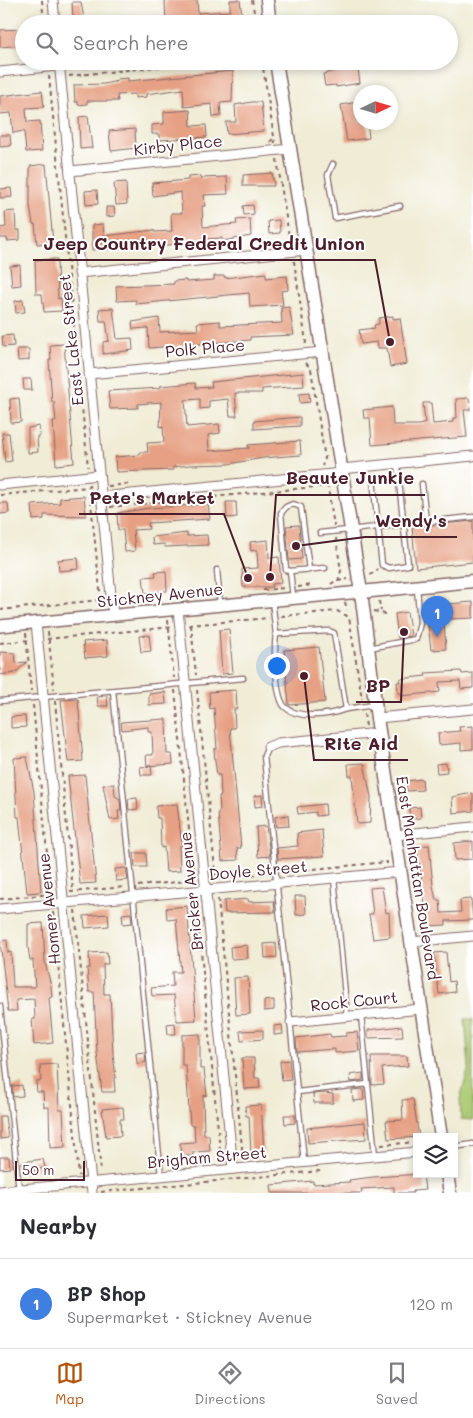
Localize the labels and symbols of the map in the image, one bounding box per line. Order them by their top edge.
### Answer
north arrow [353,85,398,130]
street label: Kirby Place [132,129,223,160]
callout: Jeep Country Federal Credit Union [33,227,375,260]
text: Jeep Country Federal Credit Union [43,231,365,255]
street label: East Lake Street [53,273,88,407]
street label: Polk Place [164,334,246,361]
callout: Beaute Junkie [276,462,425,495]
text: Beaute Junkie [286,465,414,489]
callout: Pete's Market [79,481,224,514]
text: Pete's Market [89,485,215,509]
callout: Wendy's [365,504,457,537]
text: Wendy's [375,508,447,532]
street label: Stickney Avenue [96,577,224,612]
pin: 1 [421,596,453,637]
your location [264,653,290,679]
callout: BP [356,669,401,702]
text: BP [366,673,390,697]
callout: Rite Aid [314,727,408,760]
text: Rite Aid [324,731,398,755]
street label: East Manhattan Boulevard [392,774,445,981]
street label: Bricker Avenue [174,831,207,951]
street label: Homer Avenue [32,852,65,966]
street label: Doyle Street [208,855,308,884]
street label: Rock Court [309,985,399,1016]
street label: Brigham Street [146,1141,268,1172]
scale bar [15,1158,85,1181]

